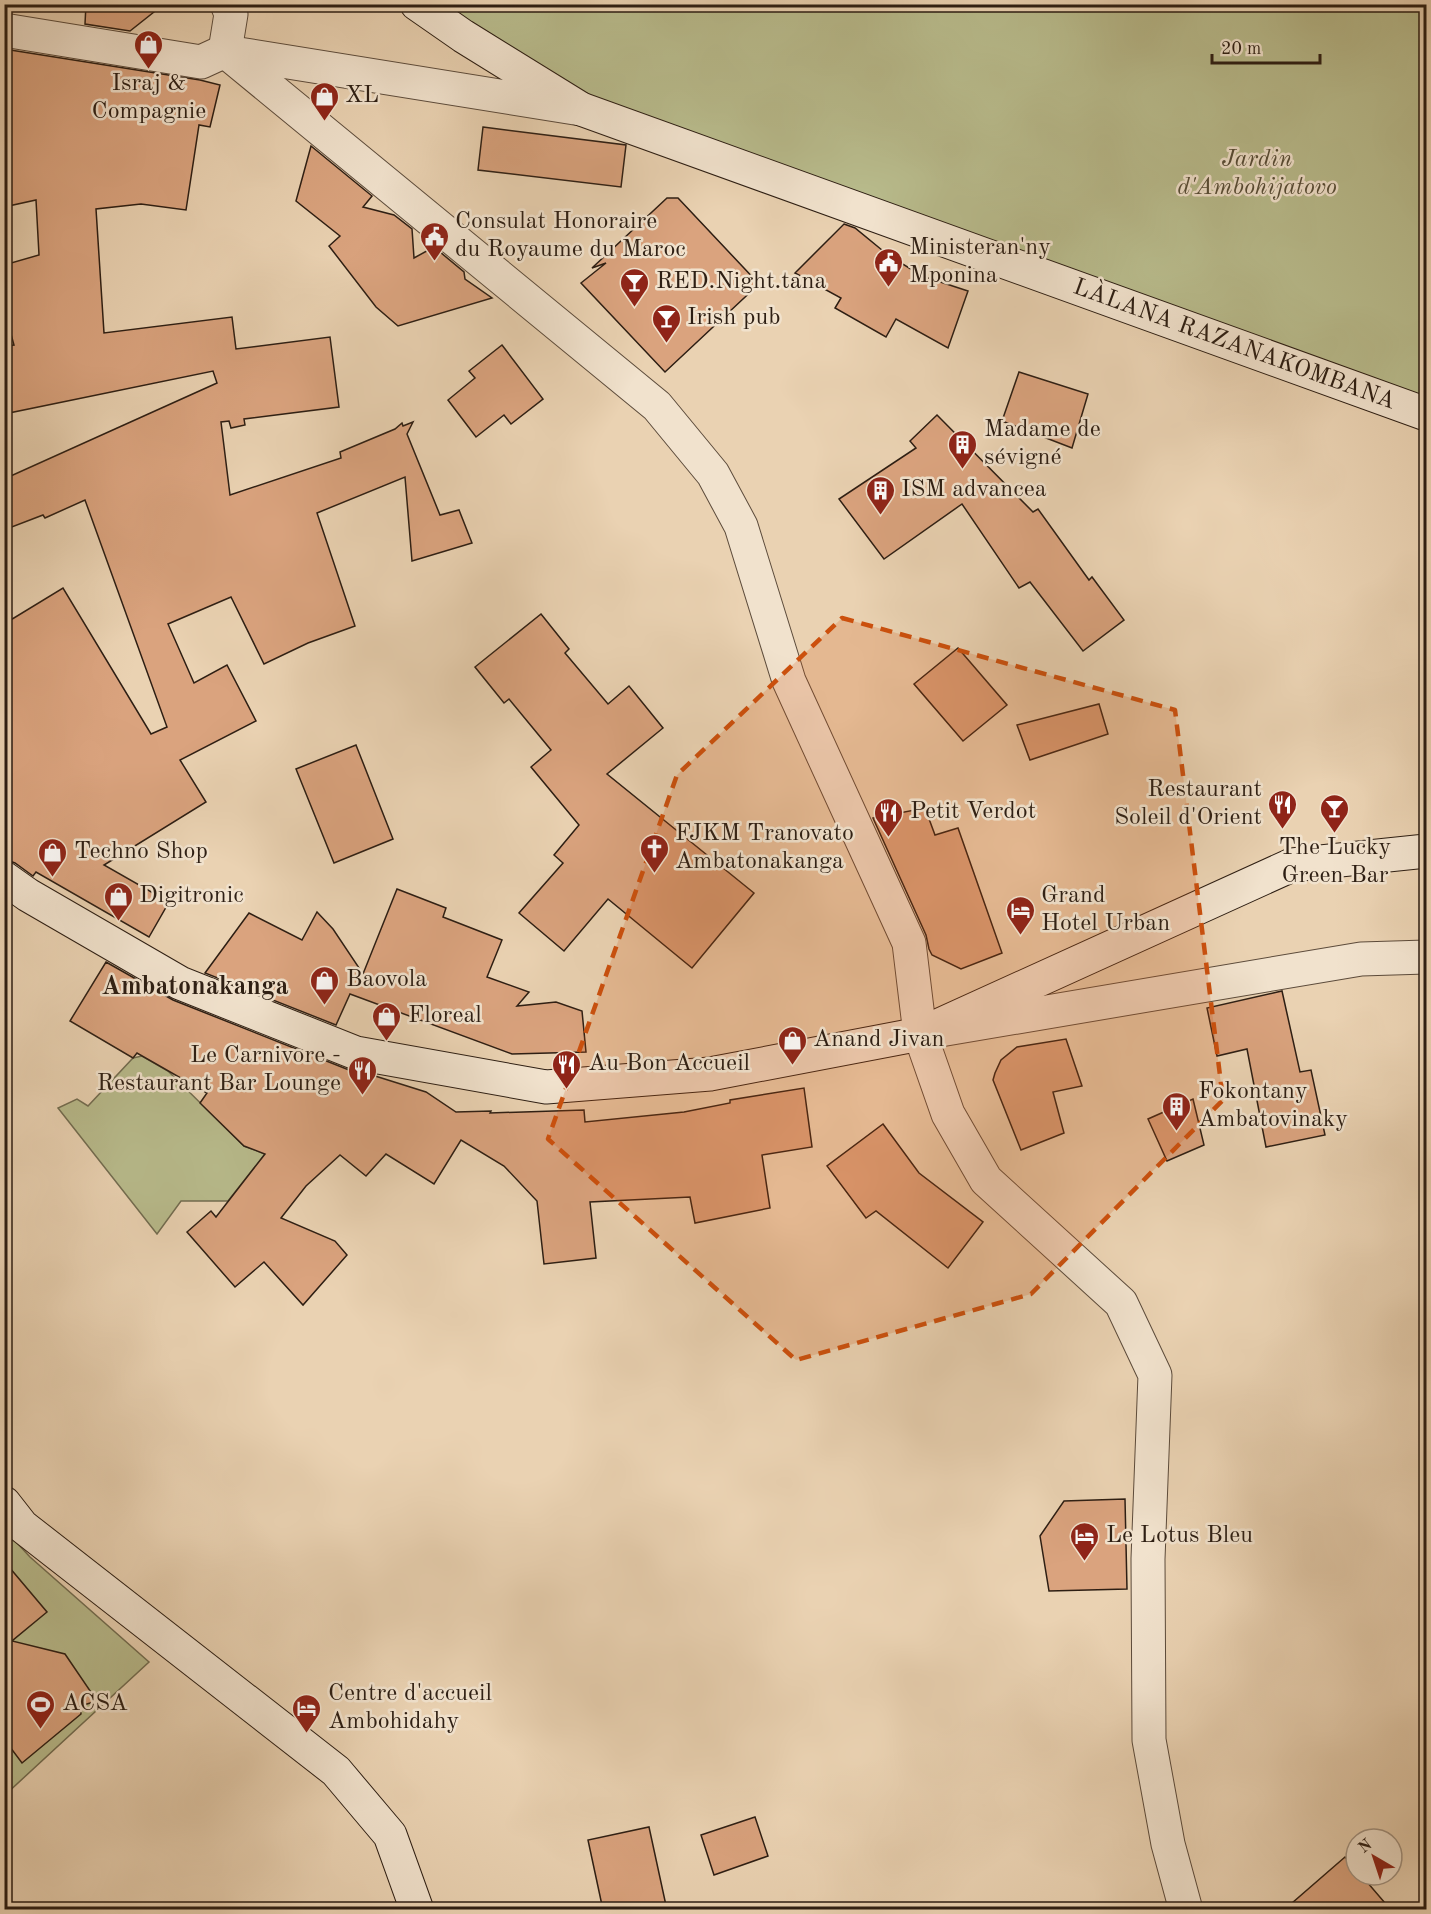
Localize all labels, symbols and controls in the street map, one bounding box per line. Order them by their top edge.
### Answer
scale bar [1212,27,1320,65]
shop icon: Israj & Compagnie [133,28,165,70]
text: 20 m [1221,40,1261,58]
place label: Israj & Compagnie [92,72,206,124]
shop icon: XL [308,80,340,122]
place label: XL [345,84,379,108]
park label: Jardin d'Ambohijatovo [1177,148,1337,200]
place label: Consulat Honoraire du Royaume du Maroc [455,210,686,262]
public building icon: Consulat Honoraire du Royaume du Maroc [418,220,450,262]
place label: Ministeran'ny Mponina [909,236,1051,288]
public building icon: Ministeran'ny Mponina [872,246,904,288]
bar icon: RED.Night.tana [619,266,651,308]
place label: RED.Night.tana [656,270,826,294]
street label: LÀLANA RAZANAKOMBANA [1070,272,1400,415]
bar icon: Irish pub [650,302,682,344]
place label: Irish pub [687,306,781,330]
place label: Madame de sévigné [984,418,1101,470]
building icon: Madame de sévigné [947,428,979,470]
building icon: ISM advancea [864,474,896,516]
place label: ISM advancea [901,478,1047,502]
place label: Restaurant Soleil d'Orient [1114,778,1262,830]
restaurant icon: Restaurant Soleil d'Orient [1267,788,1299,830]
bar icon: The Lucky Green Bar [1319,792,1351,834]
restaurant icon: Petit Verdot [873,796,905,838]
place label: Petit Verdot [910,800,1036,824]
place label: FJKM Tranovato Ambatonakanga [675,822,854,874]
church icon: FJKM Tranovato Ambatonakanga [638,832,670,874]
shop icon: Techno Shop [37,836,69,878]
place label: The Lucky Green Bar [1279,836,1392,888]
place label: Techno Shop [74,840,208,864]
shop icon: Digitronic [102,880,134,922]
place label: Digitronic [139,884,244,908]
place label: Grand Hotel Urban [1041,884,1170,936]
hotel icon: Grand Hotel Urban [1004,894,1036,936]
shop icon: Baovola [309,964,341,1006]
place label: Baovola [346,968,427,992]
district label: Ambatonakanga [101,974,289,1000]
shop icon: Floreal [371,1000,403,1042]
place label: Floreal [408,1004,482,1028]
shop icon: Anand Jivan [776,1024,808,1066]
place label: Anand Jivan [813,1028,945,1052]
place label: Le Carnivore - Restaurant Bar Lounge [97,1044,341,1096]
restaurant icon: Au Bon Accueil [551,1048,583,1090]
place label: Au Bon Accueil [588,1052,750,1076]
restaurant icon: Le Carnivore - Restaurant Bar Lounge [346,1054,378,1096]
place label: Fokontany Ambatovinaky [1198,1080,1348,1132]
building icon: Fokontany Ambatovinaky [1161,1090,1193,1132]
hotel icon: Le Lotus Bleu [1069,1520,1101,1562]
place label: Le Lotus Bleu [1106,1524,1253,1548]
place label: Centre d'accueil Ambohidahy [328,1682,492,1734]
sports icon: ACSA [25,1688,57,1730]
place label: ACSA [62,1692,128,1716]
hotel icon: Centre d'accueil Ambohidahy [291,1692,323,1734]
north arrow [1344,1827,1404,1887]
text: N [1356,1836,1376,1857]

